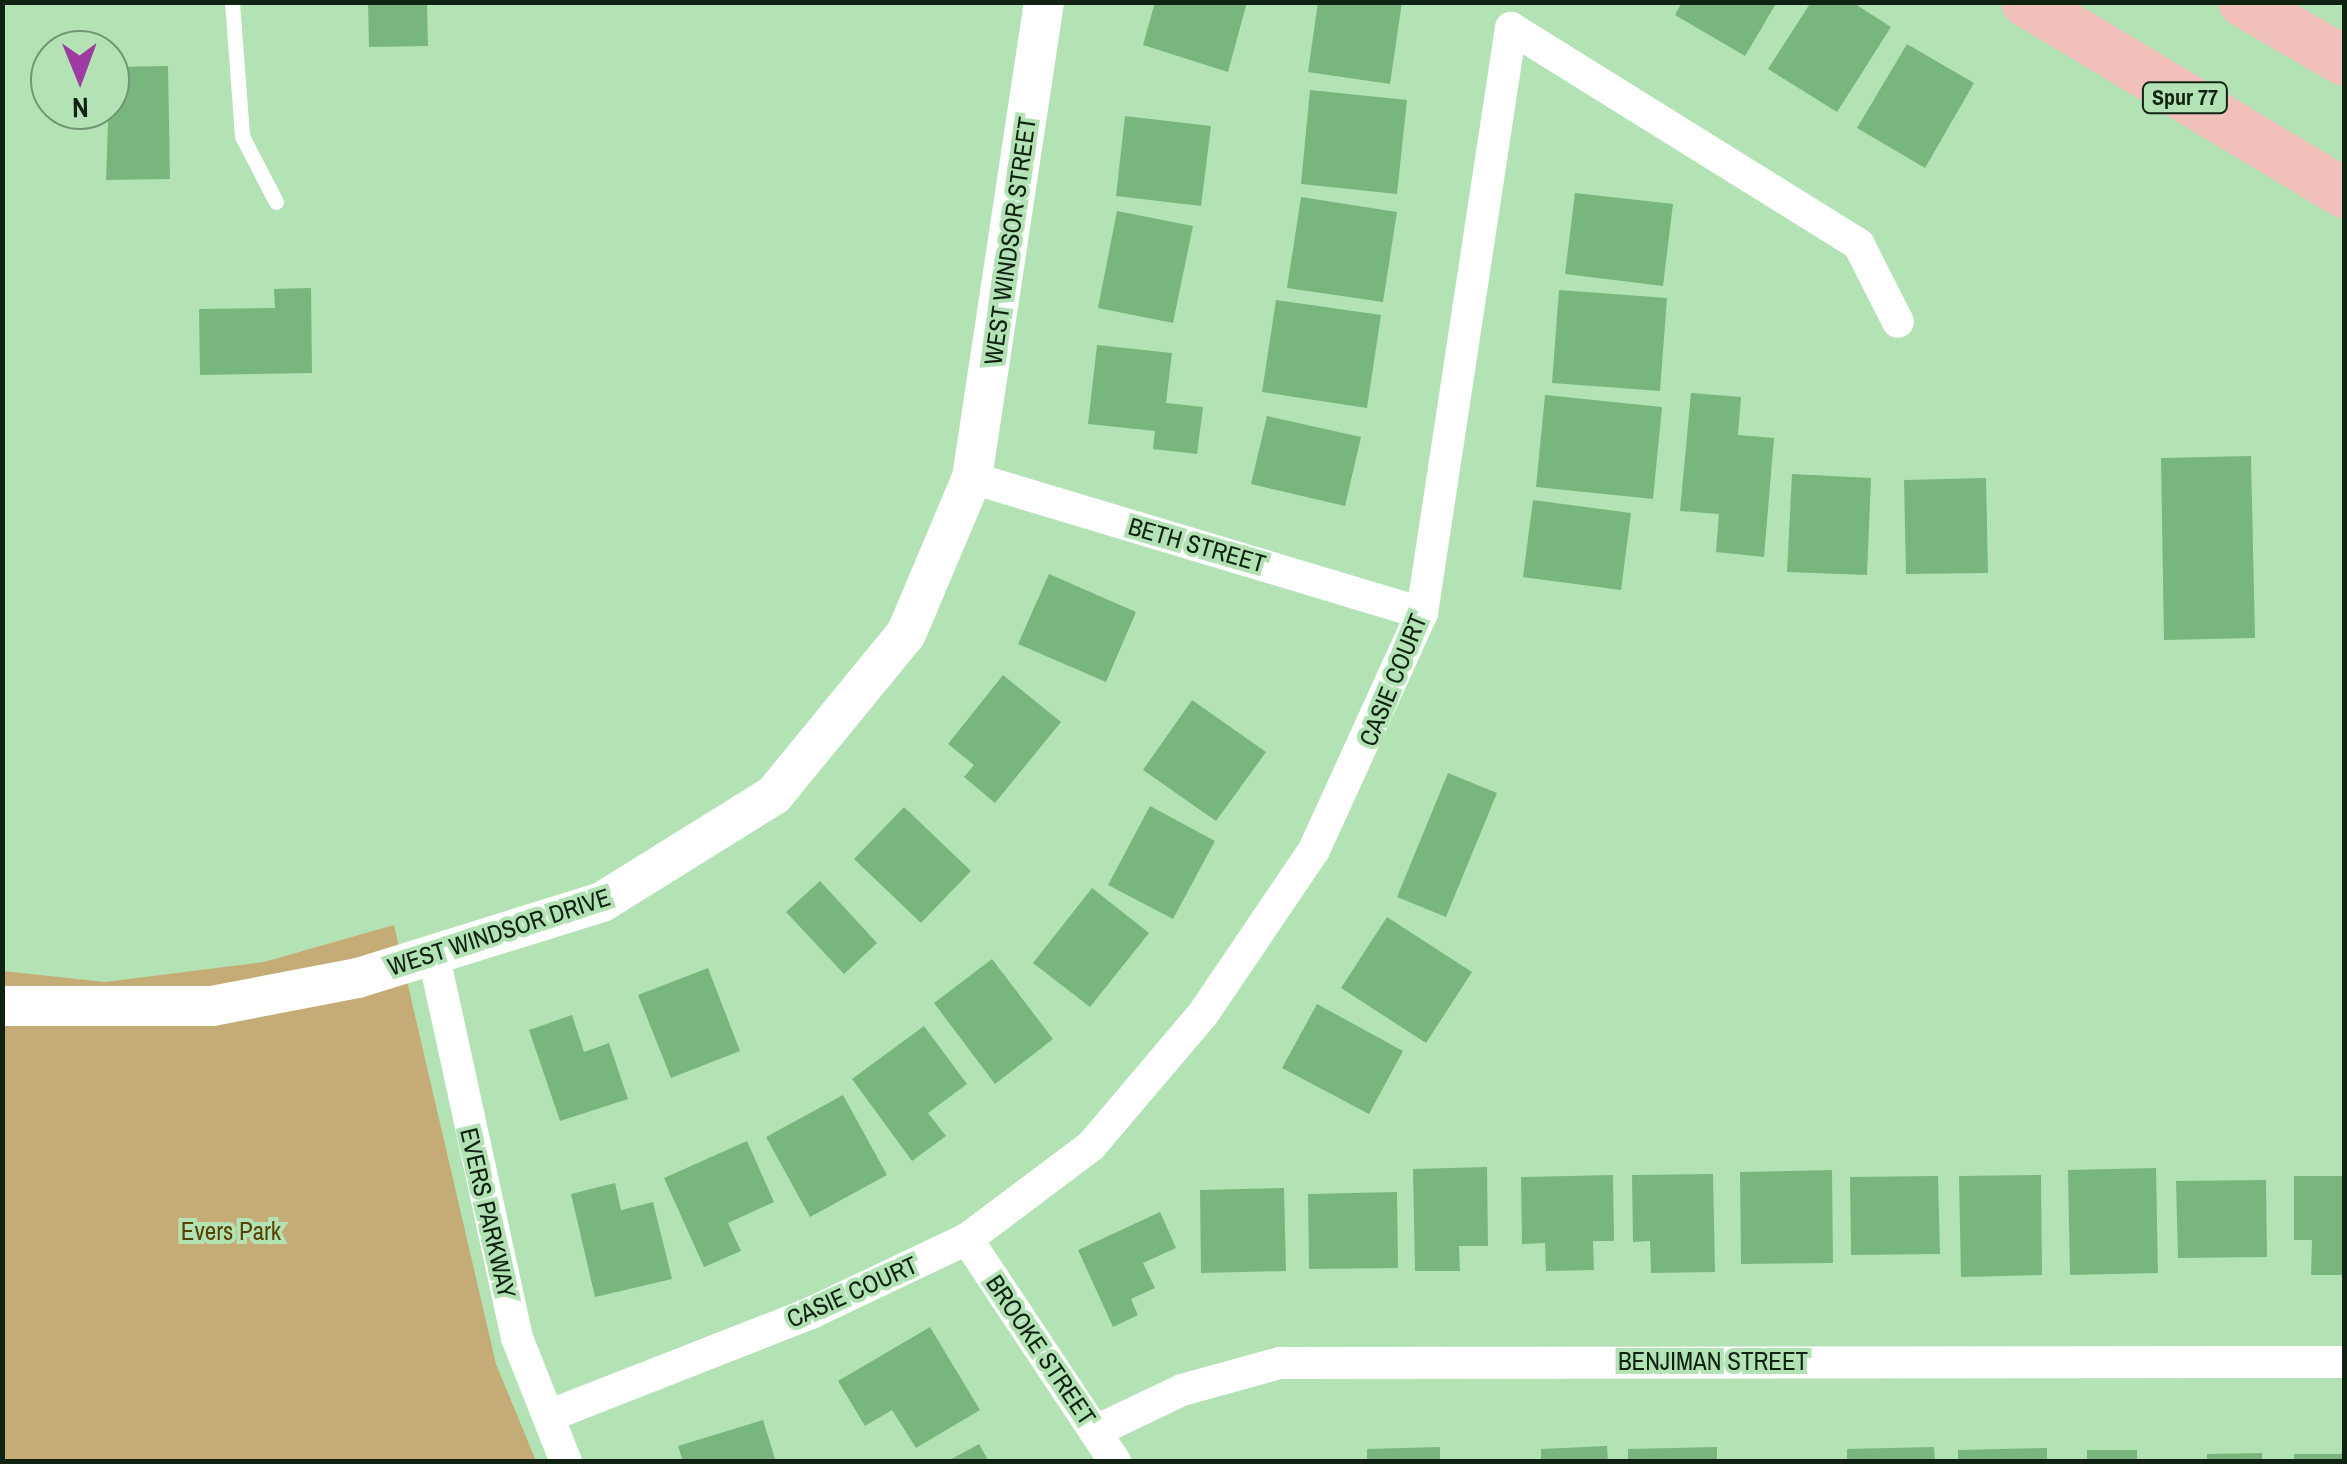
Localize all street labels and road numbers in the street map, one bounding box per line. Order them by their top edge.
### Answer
road number: Spur 77 [2140,81,2230,115]
street label: WEST WINDSOR STREET [978,115,1042,367]
street label: BETH STREET [1125,511,1269,579]
street label: CASIE COURT [1353,610,1433,750]
street label: WEST WINDSOR DRIVE [384,882,614,982]
street label: EVERS PARKWAY [454,1125,522,1301]
street label: CASIE COURT [782,1250,922,1334]
street label: BROOKE STREET [980,1269,1102,1431]
street label: BENJIMAN STREET [1618,1346,1808,1376]

